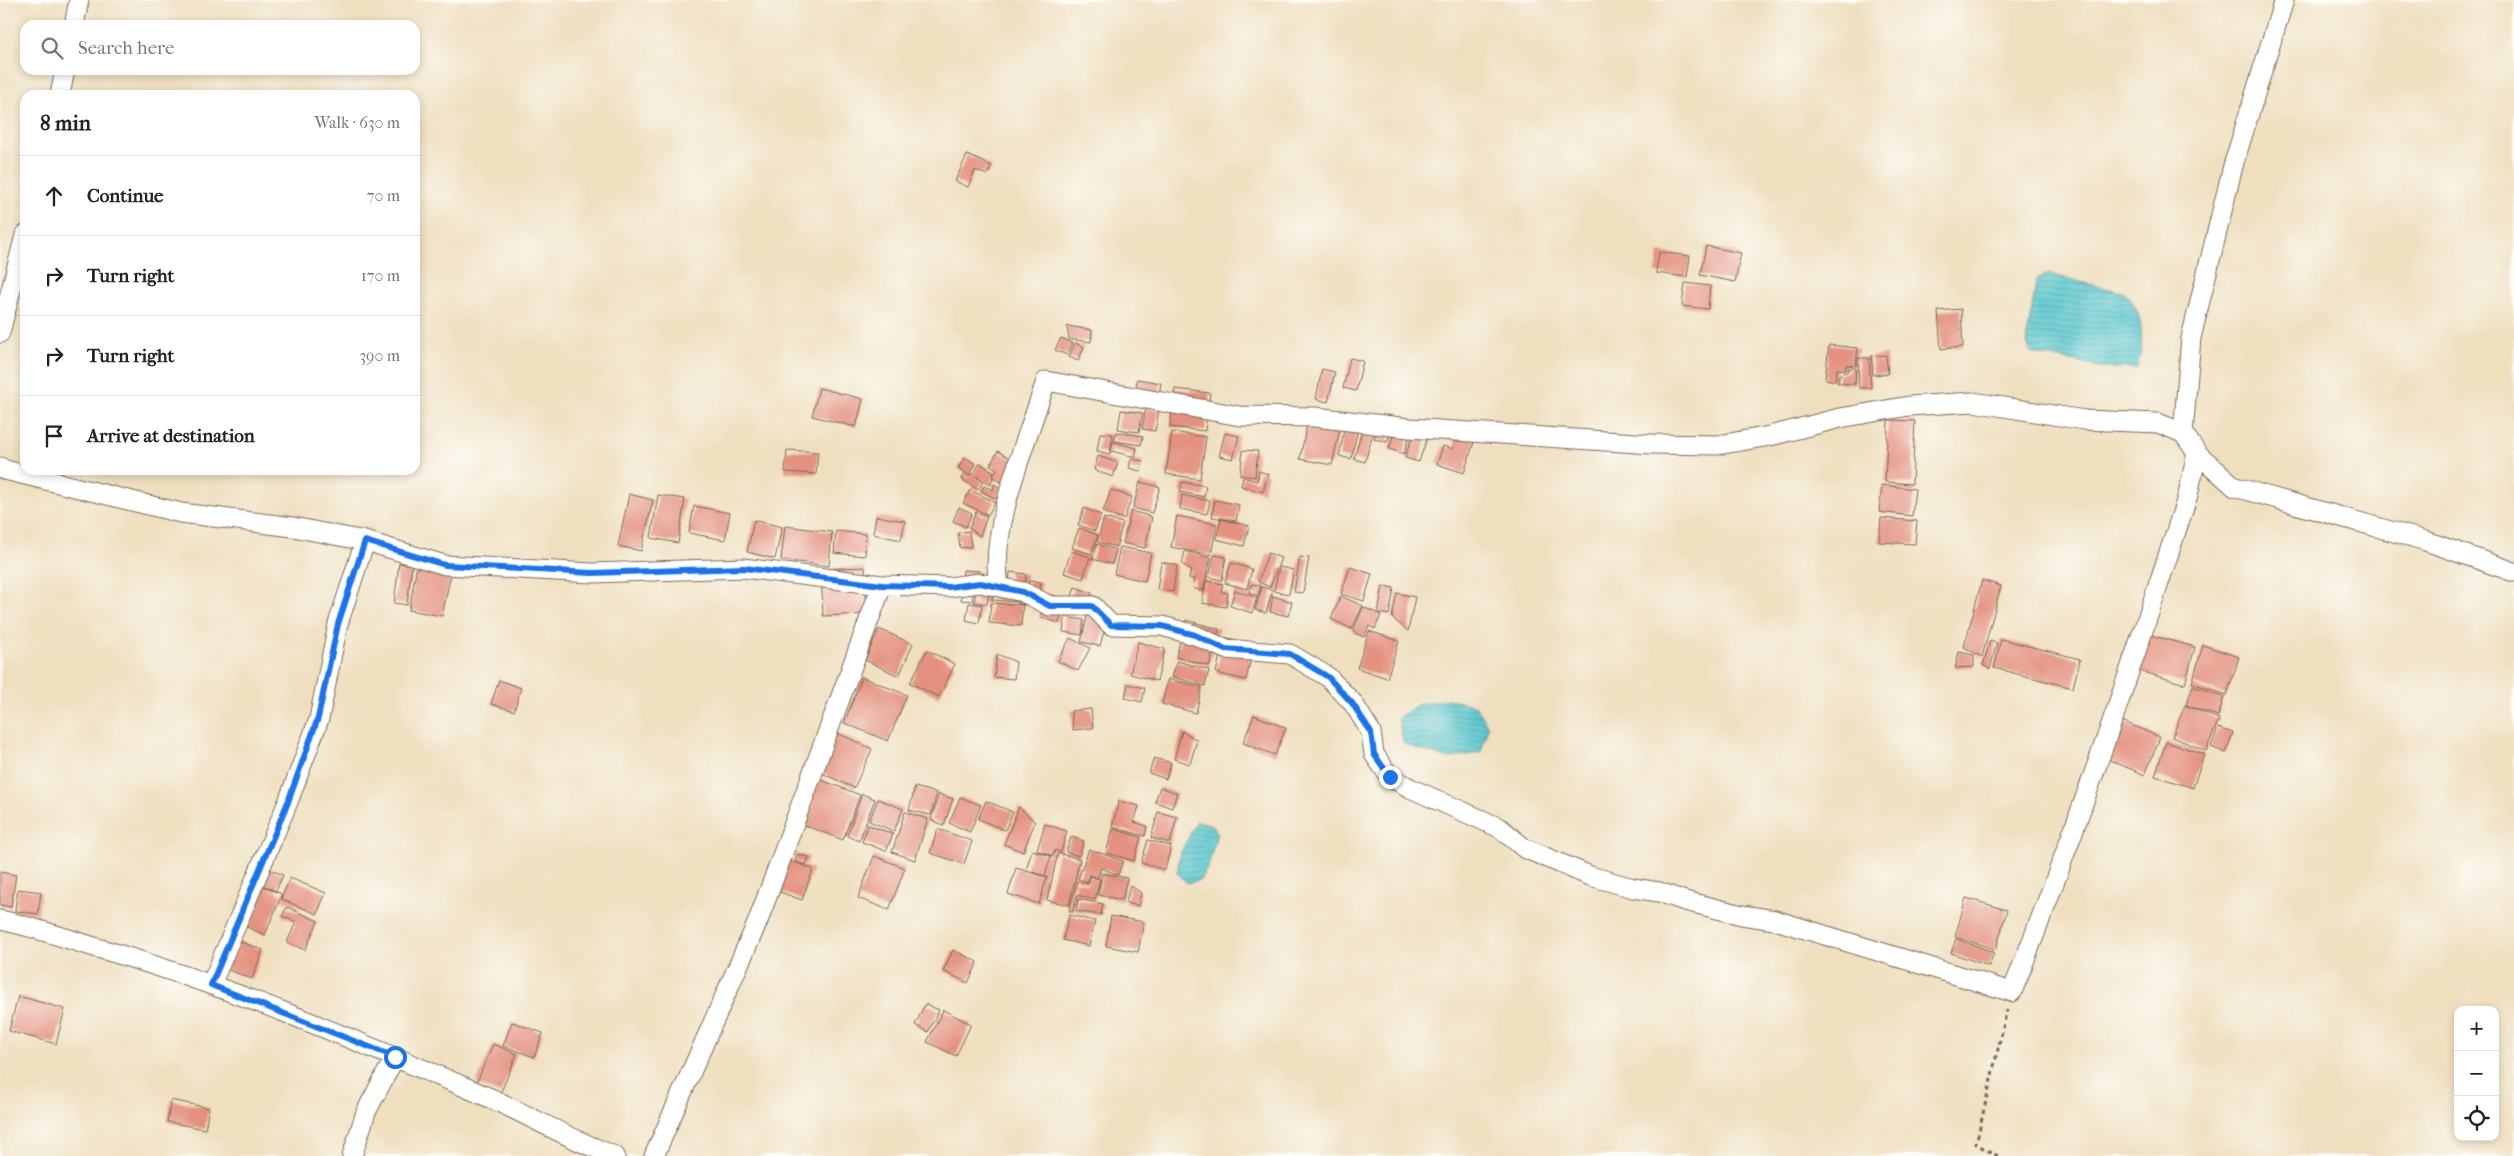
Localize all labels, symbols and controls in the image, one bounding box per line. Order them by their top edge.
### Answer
search box [20,20,420,75]
icon: search [38,34,66,62]
text: Search here [78,37,174,59]
text: 8 min [40,111,91,135]
text: Walk · 630 m [314,113,400,132]
icon: ahead [40,182,68,210]
text: Continue [87,185,163,207]
text: 70 m [367,186,400,205]
icon: right [40,262,68,290]
text: Turn right [87,265,174,287]
text: 170 m [361,266,400,285]
icon: right [40,342,68,370]
text: Turn right [87,345,174,367]
text: 390 m [359,346,400,365]
icon: arrive [40,422,68,450]
text: Arrive at destination [87,425,255,447]
route end [1379,766,1402,789]
map controls [2454,1006,2499,1141]
button: + [2454,1006,2499,1051]
route start [384,1046,407,1069]
button: − [2454,1051,2499,1096]
button: locate [2454,1096,2499,1141]

